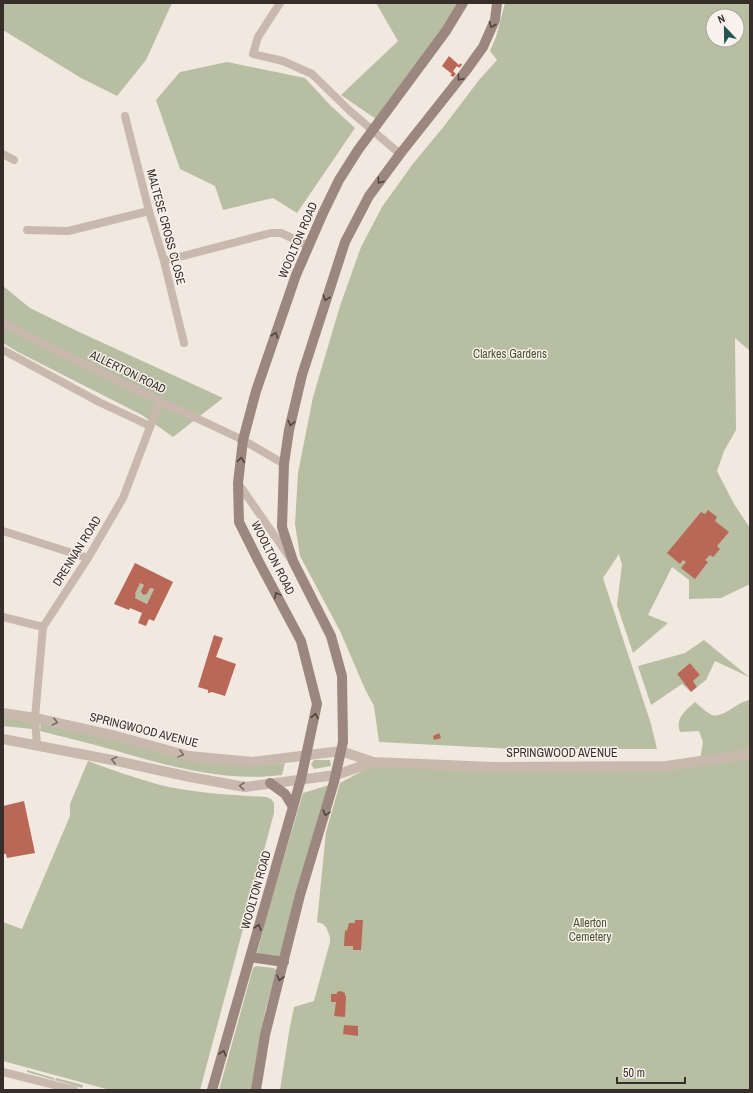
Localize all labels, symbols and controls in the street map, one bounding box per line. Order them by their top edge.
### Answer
north arrow [705,8,745,48]
text: N [716,11,727,26]
one-way arrow [489,22,497,29]
one-way arrow [458,74,465,81]
street label: MALTESE CROSS CLOSE [143,167,189,287]
one-way arrow [378,177,385,184]
street label: WOOLTON ROAD [275,200,321,280]
one-way arrow [322,295,331,302]
one-way arrow [271,331,279,338]
street label: ALLERTON ROAD [86,346,169,397]
park label: Clarkes Gardens [473,346,547,362]
one-way arrow [287,420,295,426]
one-way arrow [236,457,245,463]
street label: DRENNAN ROAD [49,513,105,589]
street label: WOOLTON ROAD [247,518,299,598]
one-way arrow [274,591,281,599]
street label: SPRINGWOOD AVENUE [88,709,200,751]
one-way arrow [310,713,319,719]
one-way arrow [52,718,58,726]
street label: SPRINGWOOD AVENUE [506,745,618,761]
one-way arrow [178,749,185,758]
one-way arrow [111,757,118,765]
one-way arrow [239,781,245,790]
one-way arrow [322,809,331,816]
street label: WOOLTON ROAD [237,849,275,931]
park label: Allerton Cemetery [569,915,611,945]
one-way arrow [254,924,262,931]
one-way arrow [276,975,284,981]
one-way arrow [218,1049,227,1056]
scale bar [617,1059,685,1085]
text: 50 m [623,1065,645,1081]

